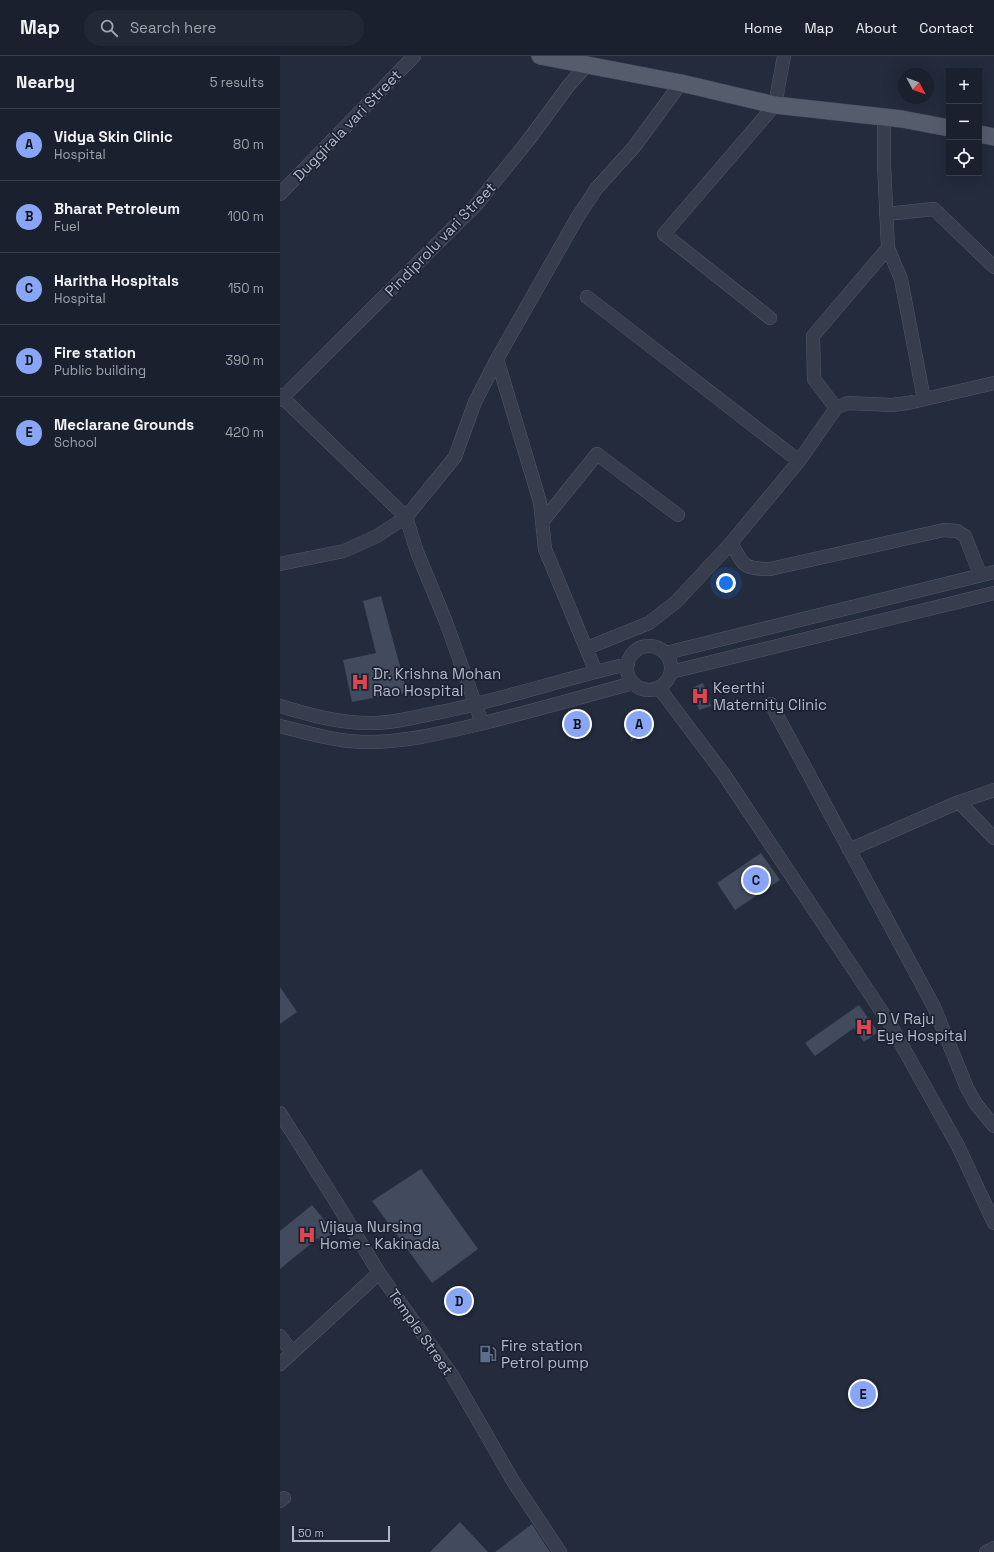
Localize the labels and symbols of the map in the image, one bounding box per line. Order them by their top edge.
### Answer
street label: Duggirala vari Street [289,65,405,185]
north arrow [898,68,934,104]
street label: Pindiprolu vari Street [380,178,500,300]
your location [716,573,736,593]
place label: Dr. Krishna Mohan Rao Hospital [373,664,501,700]
hospital icon: Dr. Krishna Mohan Rao Hospital [350,672,370,692]
place label: Keerthi Maternity Clinic [713,678,827,714]
hospital icon: Keerthi Maternity Clinic [690,686,710,706]
pin: B [564,709,590,739]
pin: A [626,709,652,739]
pin: C [743,865,769,895]
place label: D V Raju Eye Hospital [877,1009,967,1045]
hospital icon: D V Raju Eye Hospital [854,1017,874,1037]
place label: Vijaya Nursing Home - Kakinada [320,1217,440,1253]
hospital icon: Vijaya Nursing Home - Kakinada [297,1225,317,1245]
street label: Temple Street [384,1285,458,1379]
pin: D [446,1286,472,1316]
place label: Fire station Petrol pump [501,1336,589,1372]
fuel station icon: Fire station Petrol pump [478,1344,498,1364]
pin: E [850,1379,876,1409]
scale bar [292,1524,390,1543]

